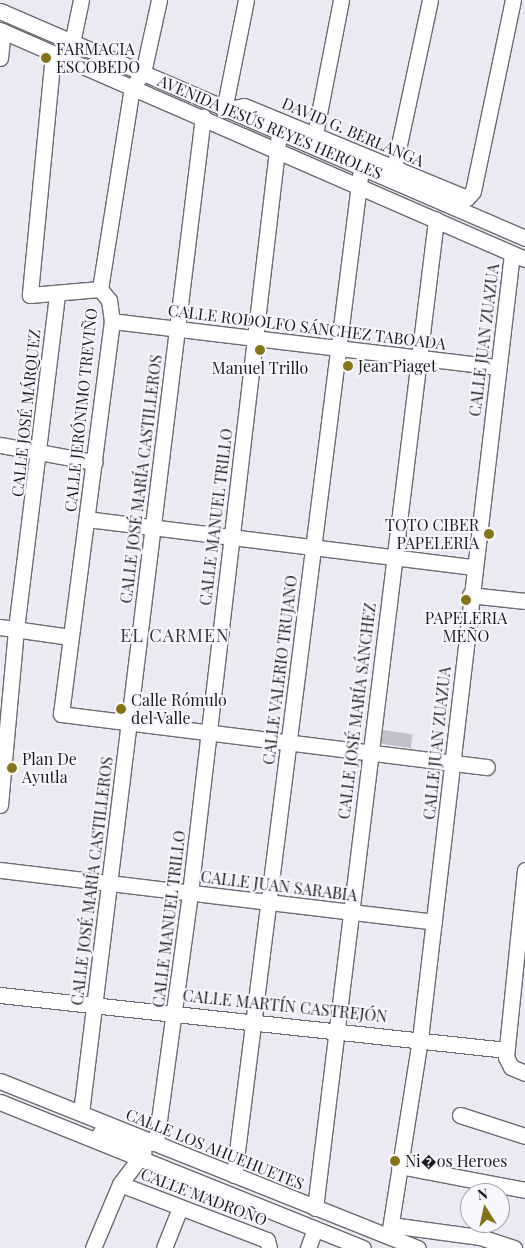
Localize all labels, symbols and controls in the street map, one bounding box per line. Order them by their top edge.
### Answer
place label: FARMACIA ESCOBEDO [56,39,140,77]
marker: FARMACIA ESCOBEDO [40,52,52,64]
street label: AVENIDA JESÚS REYES HEROLES [155,71,385,183]
street label: DAVID G. BERLANGA [279,93,427,171]
street label: CALLE JUAN ZUAZUA [465,262,503,418]
street label: CALLE RODOLFO SÁNCHEZ TABOADA [167,300,447,354]
street label: CALLE JERÓNIMO TREVIÑO [61,307,101,513]
street label: CALLE JOSÉ MÁRQUEZ [8,328,44,498]
marker: Manuel Trillo [254,344,266,356]
street label: CALLE JOSÉ MARÍA CASTILLEROS [116,353,166,605]
place label: Jean Piaget [358,356,437,376]
place label: Manuel Trillo [212,358,308,378]
marker: Jean Piaget [342,360,354,372]
street label: CALLE MANUEL TRILLO [196,427,236,607]
place label: TOTO CIBER PAPELERIA [385,515,479,553]
marker: TOTO CIBER PAPELERIA [483,528,495,540]
street label: CALLE VALERIO TRUJANO [259,574,301,766]
marker: PAPELERIA MEÑO [460,594,472,606]
street label: CALLE JOSÉ MARÍA SÁNCHEZ [334,602,380,820]
place label: PAPELERIA MEÑO [425,608,507,646]
district label: EL CARMEN [119,624,231,646]
street label: CALLE JUAN ZUAZUA [419,665,455,821]
place label: Calle Rómulo del Valle [131,690,227,728]
marker: Calle Rómulo del Valle [115,703,127,715]
place label: Plan De Ayutla [22,749,77,787]
street label: CALLE JOSÉ MARÍA CASTILLEROS [67,755,117,1007]
marker: Plan De Ayutla [6,762,18,774]
street label: CALLE MANUEL TRILLO [149,829,189,1009]
street label: CALLE JUAN SARABIA [199,867,359,905]
street label: CALLE MARTÍN CASTREJÓN [182,986,388,1026]
street label: CALLE LOS AHUEHUETES [123,1104,307,1194]
place label: Ni�os Heroes [405,1151,507,1171]
marker: Ni�os Heroes [389,1155,401,1167]
street label: CALLE MADROÑO [138,1164,270,1230]
north arrow [460,1183,510,1233]
text: N [476,1183,489,1204]

